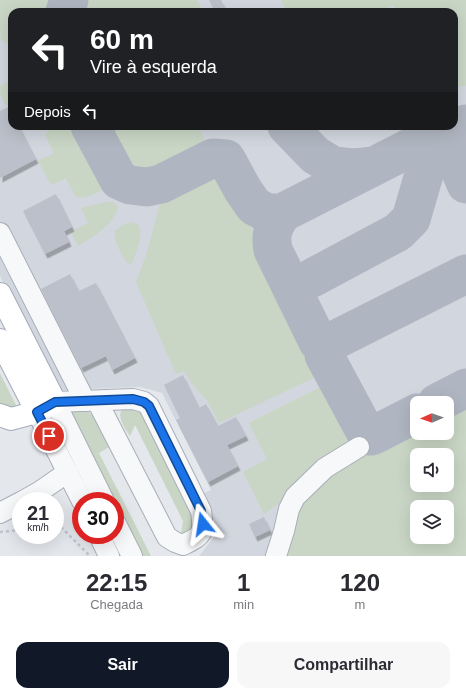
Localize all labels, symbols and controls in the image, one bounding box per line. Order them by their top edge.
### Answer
icon: left [24,24,76,76]
text: 60 m [90,24,154,55]
text: Vire à esquerda [90,57,217,77]
icon: left [79,100,101,122]
text: Depois [24,103,71,120]
north arrow [410,396,454,440]
map controls [410,396,454,544]
pin [32,419,66,453]
icon: arrive [38,425,60,447]
button: sound [410,448,454,492]
speed limit sign: 30 [72,492,124,544]
button: layers [410,500,454,544]
text: 21 [27,502,49,524]
position arrow [182,503,224,545]
text: km/h [27,522,49,533]
text: 22:15 [86,569,147,596]
text: 1 [237,569,250,596]
text: 120 [340,569,380,596]
text: Chegada [90,597,143,612]
text: min [233,597,254,612]
text: m [355,597,365,612]
button: Sair [16,642,229,688]
button: Compartilhar [237,642,450,688]

